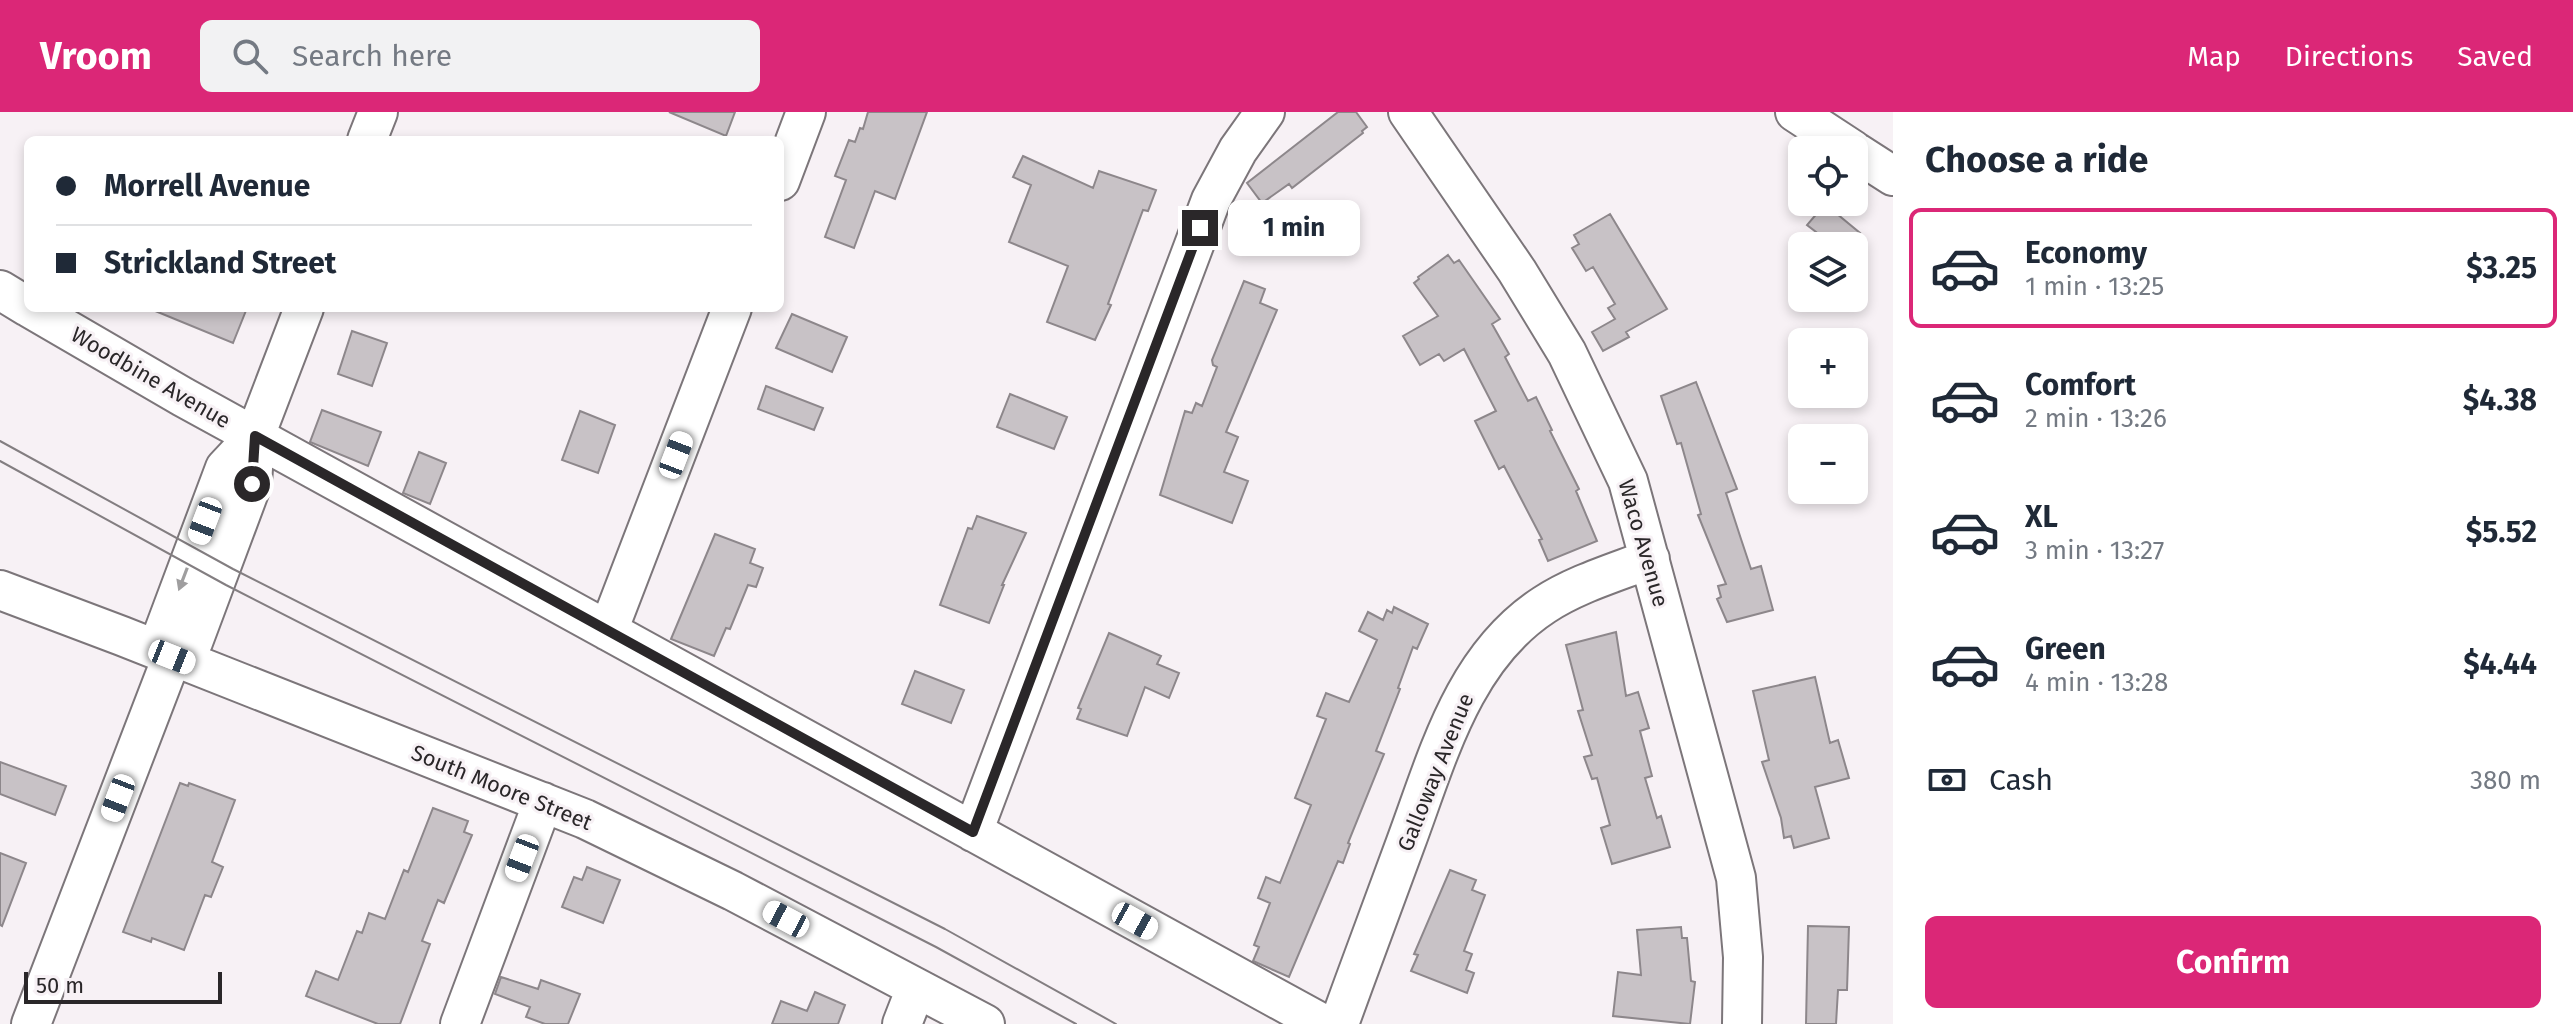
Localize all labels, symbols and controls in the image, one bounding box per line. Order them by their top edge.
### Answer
search box [200,20,760,92]
text: Vroom [40,33,152,79]
icon: search [228,34,272,78]
text: Search here [292,38,452,74]
text: Map [2187,40,2241,73]
text: Directions [2285,40,2413,73]
text: Saved [2457,40,2533,73]
map controls [1788,136,1868,504]
button: locate [1788,136,1868,216]
text: Choose a ride [1925,138,2148,182]
text: Morrell Avenue [104,168,310,204]
callout: 1 min [1228,200,1360,256]
route end [1182,210,1218,246]
text: 1 min [1263,212,1325,243]
button: layers [1788,232,1868,312]
icon: car [1929,232,2001,304]
text: Economy [2025,235,2147,271]
text: Strickland Street [104,245,336,281]
text: $3.25 [2466,250,2537,286]
text: 1 min · 13:25 [2025,271,2164,302]
street label: Woodbine Avenue [66,321,235,434]
button: + [1788,328,1868,408]
icon: car [1929,364,2001,436]
text: Comfort [2025,367,2136,403]
text: $4.38 [2463,382,2537,418]
text: 2 min · 13:26 [2025,403,2167,434]
button: − [1788,424,1868,504]
car [656,428,696,482]
route start [234,466,270,502]
street label: Waco Avenue [1612,476,1675,610]
car [185,494,225,548]
icon: car [1929,496,2001,568]
text: XL [2025,499,2058,535]
text: $5.52 [2466,514,2537,550]
text: 3 min · 13:27 [2025,535,2164,566]
one-way arrow [176,567,189,591]
icon: car [1929,628,2001,700]
text: Green [2025,631,2106,667]
car [145,637,199,677]
text: $4.44 [2463,646,2537,682]
text: 4 min · 13:28 [2025,667,2168,698]
street label: Galloway Avenue [1391,689,1479,855]
street label: South Moore Street [408,739,596,836]
icon: cash [1925,758,1969,802]
text: Cash [1989,762,2053,798]
text: 380 m [2470,765,2541,796]
car [98,771,138,825]
car [502,831,542,885]
car [759,897,813,941]
car [1108,899,1162,943]
button: Confirm [1925,916,2541,1008]
scale bar [24,968,222,1004]
text: 50 m [36,972,84,999]

